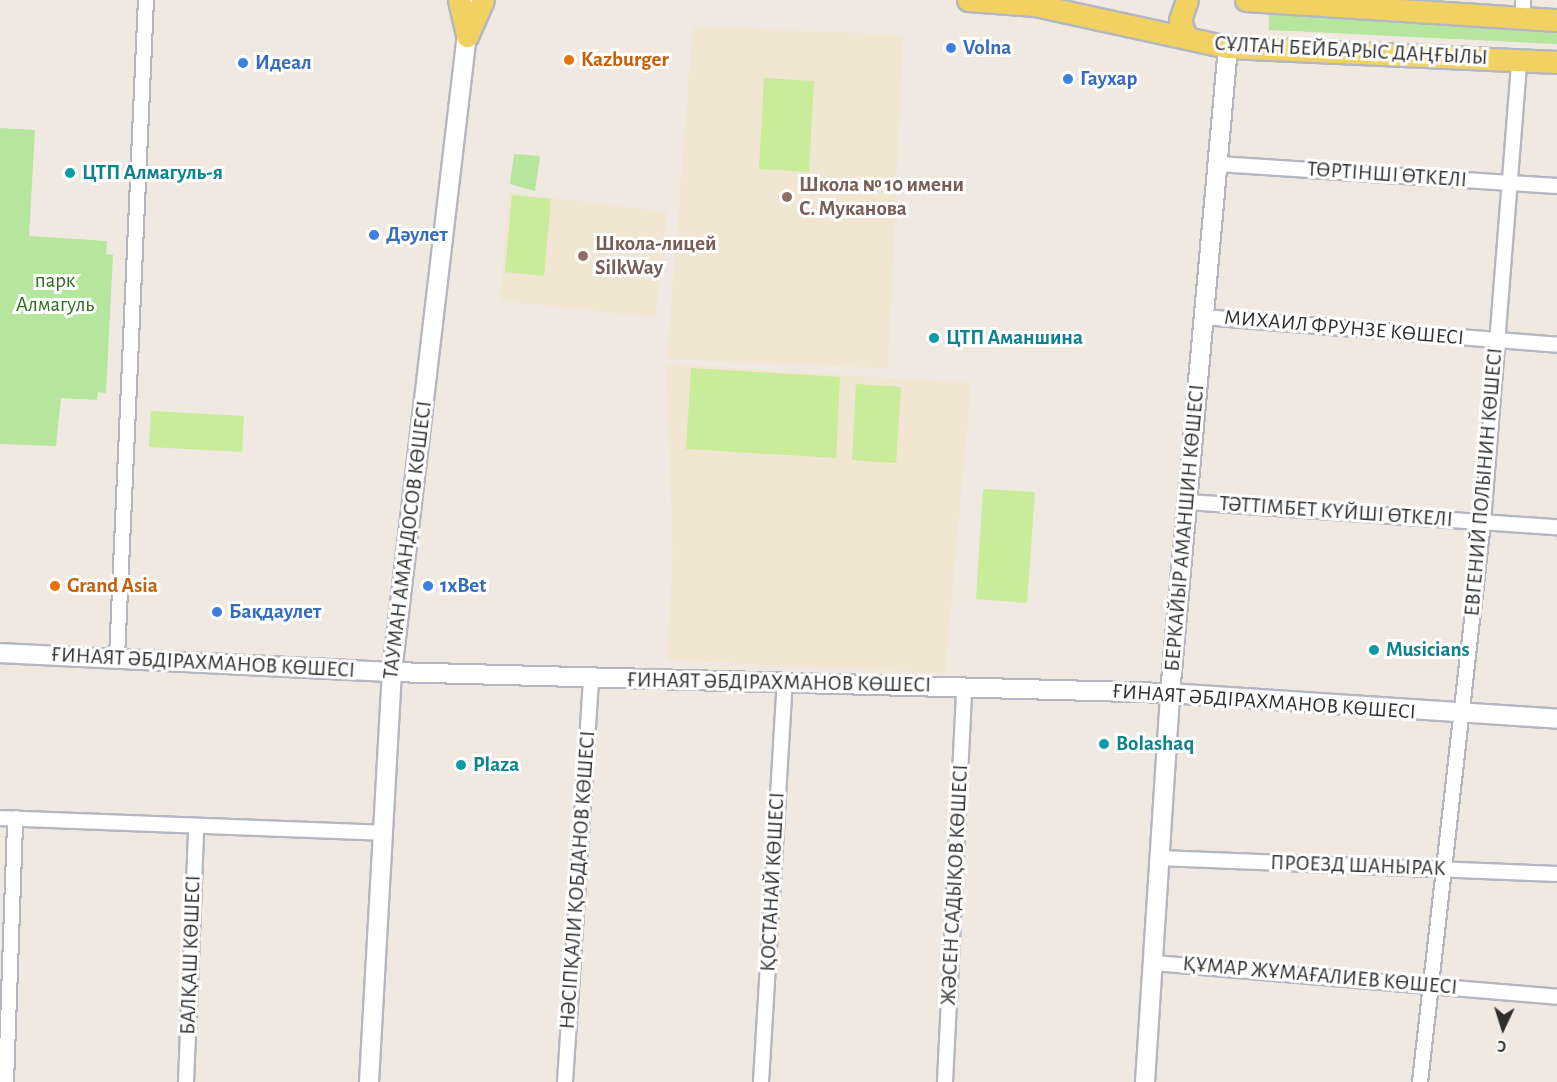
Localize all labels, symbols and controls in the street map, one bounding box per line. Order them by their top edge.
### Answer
street label: СҰЛТАН БЕЙБАРЫС ДАҢҒЫЛЫ [1214,31,1488,71]
place label: Volna [963,35,1011,61]
marker: Volna [944,41,958,55]
place label: Kazburger [581,47,669,73]
place label: Идеал [255,50,312,76]
marker: Kazburger [562,53,576,67]
marker: Идеал [236,56,250,70]
place label: Гаухар [1080,66,1137,92]
marker: Гаухар [1061,72,1075,86]
street label: ТӨРТІНШІ ӨТКЕЛІ [1306,157,1468,193]
place label: ЦТП Алмагуль-я [82,160,223,186]
marker: ЦТП Алмагуль-я [63,166,77,180]
place label: Школа № 10 имени С. Муканова [799,172,964,222]
marker: Школа № 10 имени С. Муканова [780,190,794,204]
place label: Дәулет [386,222,448,248]
marker: Дәулет [367,228,381,242]
place label: Школа-лицей SilkWay [595,231,717,281]
marker: Школа-лицей SilkWay [576,249,590,263]
park label: парк Алмагуль [16,268,94,318]
street label: МИХАИЛ ФРУНЗЕ КӨШЕСІ [1223,305,1465,351]
place label: ЦТП Аманшина [946,325,1083,351]
marker: ЦТП Аманшина [927,331,941,345]
street label: ЕВГЕНИЙ ПОЛЫНИН КӨШЕСІ [1460,347,1508,617]
street label: БЕРКАЙЫР АМАНШИН КӨШЕСІ [1160,383,1210,673]
street label: ТАУМАН АМАНДОСОВ КӨШЕСІ [378,399,438,681]
street label: ТӘТТІМБЕТ КҮЙШІ ӨТКЕЛІ [1218,491,1454,533]
place label: Grand Asia [67,573,158,599]
place label: 1xBet [440,573,486,599]
marker: Grand Asia [48,579,62,593]
marker: 1xBet [421,579,435,593]
place label: Бақдаулет [229,599,321,625]
marker: Бақдаулет [210,605,224,619]
place label: Musicians [1386,637,1470,663]
street label: ҒИНАЯТ ӘБДІРАХМАНОВ КӨШЕСІ [50,642,356,684]
marker: Musicians [1367,643,1381,657]
street label: ҒИНАЯТ ӘБДІРАХМАНОВ КӨШЕСІ [627,668,931,698]
street label: ҒИНАЯТ ӘБДІРАХМАНОВ КӨШЕСІ [1111,679,1417,725]
street label: НӘСІПҚАЛИ ҚОБДАНОВ КӨШЕСІ [555,730,601,1030]
place label: Bolashaq [1116,731,1194,757]
marker: Bolashaq [1097,737,1111,751]
place label: Plaza [473,752,519,778]
marker: Plaza [454,758,468,772]
street label: ЖӘСЕН САДЫҚОВ КӨШЕСІ [936,764,974,1006]
street label: ҚОСТАНАЙ КӨШЕСІ [756,792,790,972]
street label: ПРОЕЗД ШАНЫРАК [1270,850,1446,882]
street label: БАЛҚАШ КӨШЕСІ [176,875,206,1035]
street label: ҚҰМАР ЖҰМАҒАЛИЕВ КӨШЕСІ [1182,951,1458,1001]
north arrow [1473,998,1533,1058]
text: С [1497,1038,1507,1054]

